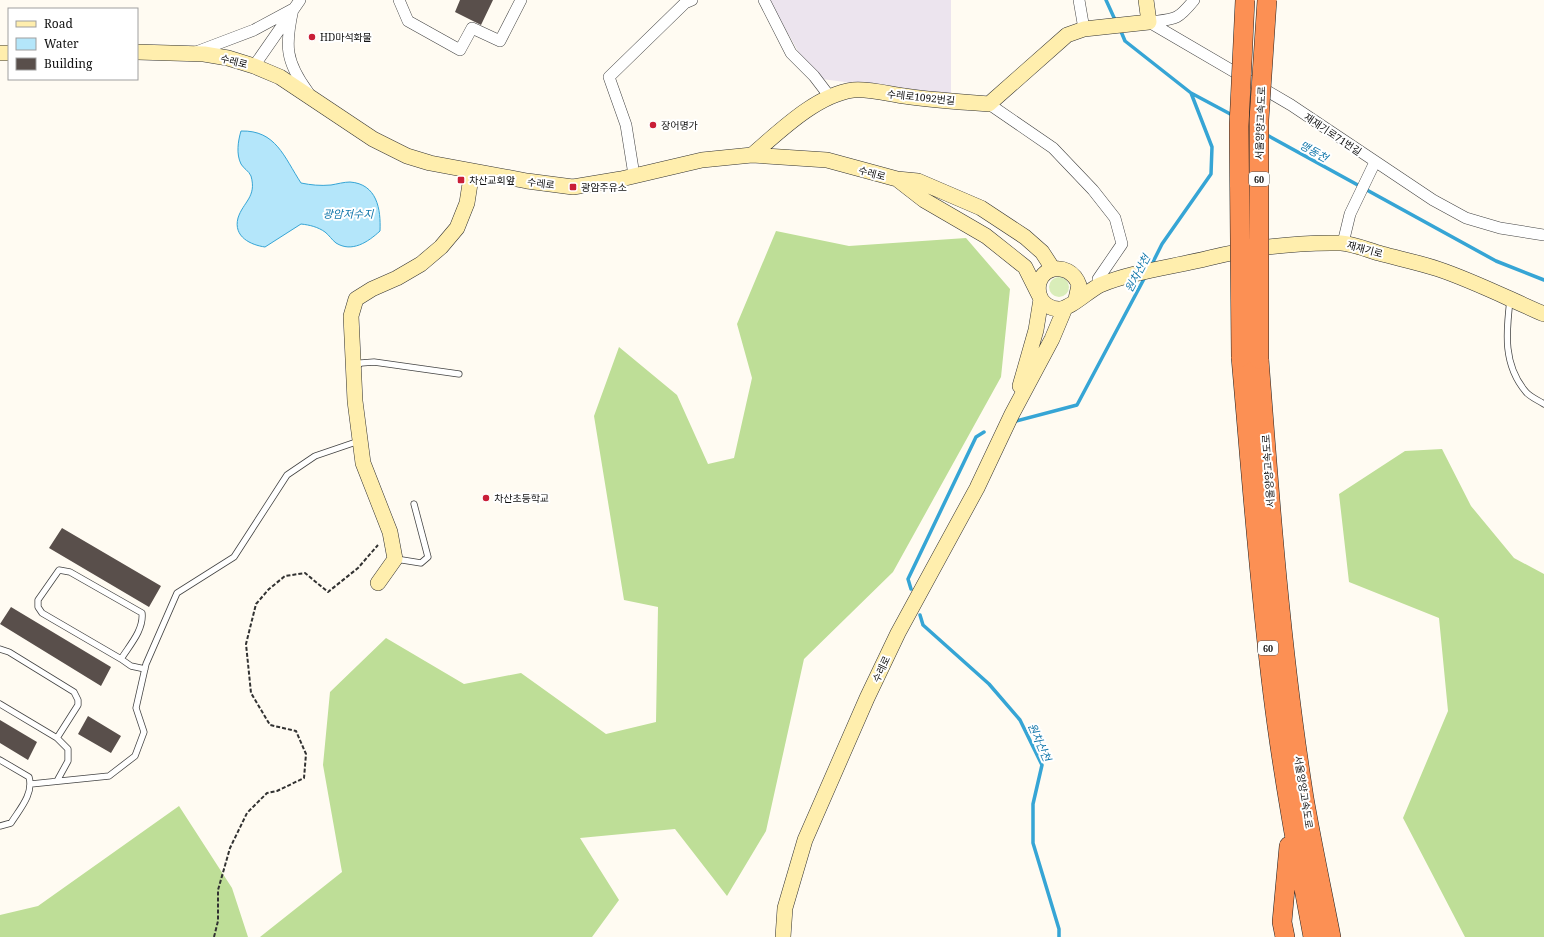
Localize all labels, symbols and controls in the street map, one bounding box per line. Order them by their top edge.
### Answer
legend [8,8,138,80]
text: Road [44,15,74,32]
place label: HD마석화물 [320,30,372,44]
marker: HD마석화물 [307,32,317,42]
text: Water [44,35,79,52]
street label: 수레로 [219,51,249,71]
text: Building [44,55,93,72]
street label: 수레로1092번길 [886,86,956,108]
street label: 서울양양고속도로 [1252,86,1268,160]
street label: 재재기로71번길 [1302,110,1364,158]
place label: 장어명가 [661,118,698,132]
marker: 장어명가 [648,120,658,130]
water label: 맹동천 [1297,137,1333,166]
street label: 수레로 [857,163,887,183]
road number: 60 [1249,172,1269,186]
place label: 차산교회앞 [469,173,515,187]
street label: 수레로 [526,174,556,192]
marker: 차산교회앞 [456,175,466,185]
place label: 광암주유소 [581,180,627,194]
marker: 광암주유소 [568,182,578,192]
water label: 광암저수지 [323,206,374,221]
street label: 재재기로 [1345,237,1385,261]
water label: 원차산천 [1121,250,1154,294]
street label: 서울양양고속도로 [1258,434,1278,508]
place label: 차산초등학교 [494,491,549,505]
marker: 차산초등학교 [481,493,491,503]
road number: 60 [1258,641,1278,655]
street label: 수레로 [869,654,893,684]
water label: 원차산천 [1025,720,1056,765]
street label: 서울양양고속도로 [1291,755,1317,829]

